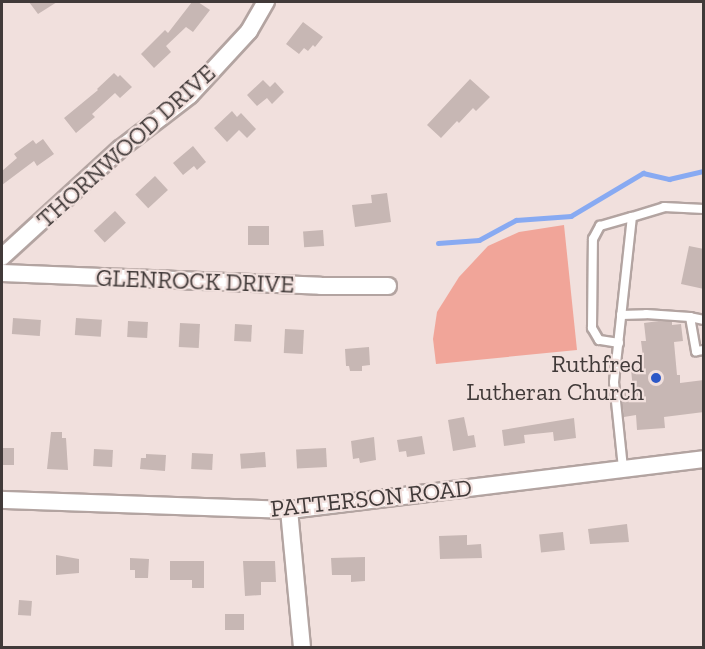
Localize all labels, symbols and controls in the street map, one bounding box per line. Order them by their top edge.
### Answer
street label: THORNWOOD DRIVE [31,58,221,234]
street label: GLENROCK DRIVE [95,263,295,299]
place label: Ruthfred Lutheran Church [466,350,644,406]
marker: Ruthfred Lutheran Church [649,371,663,385]
street label: PATTERSON ROAD [269,473,473,523]

